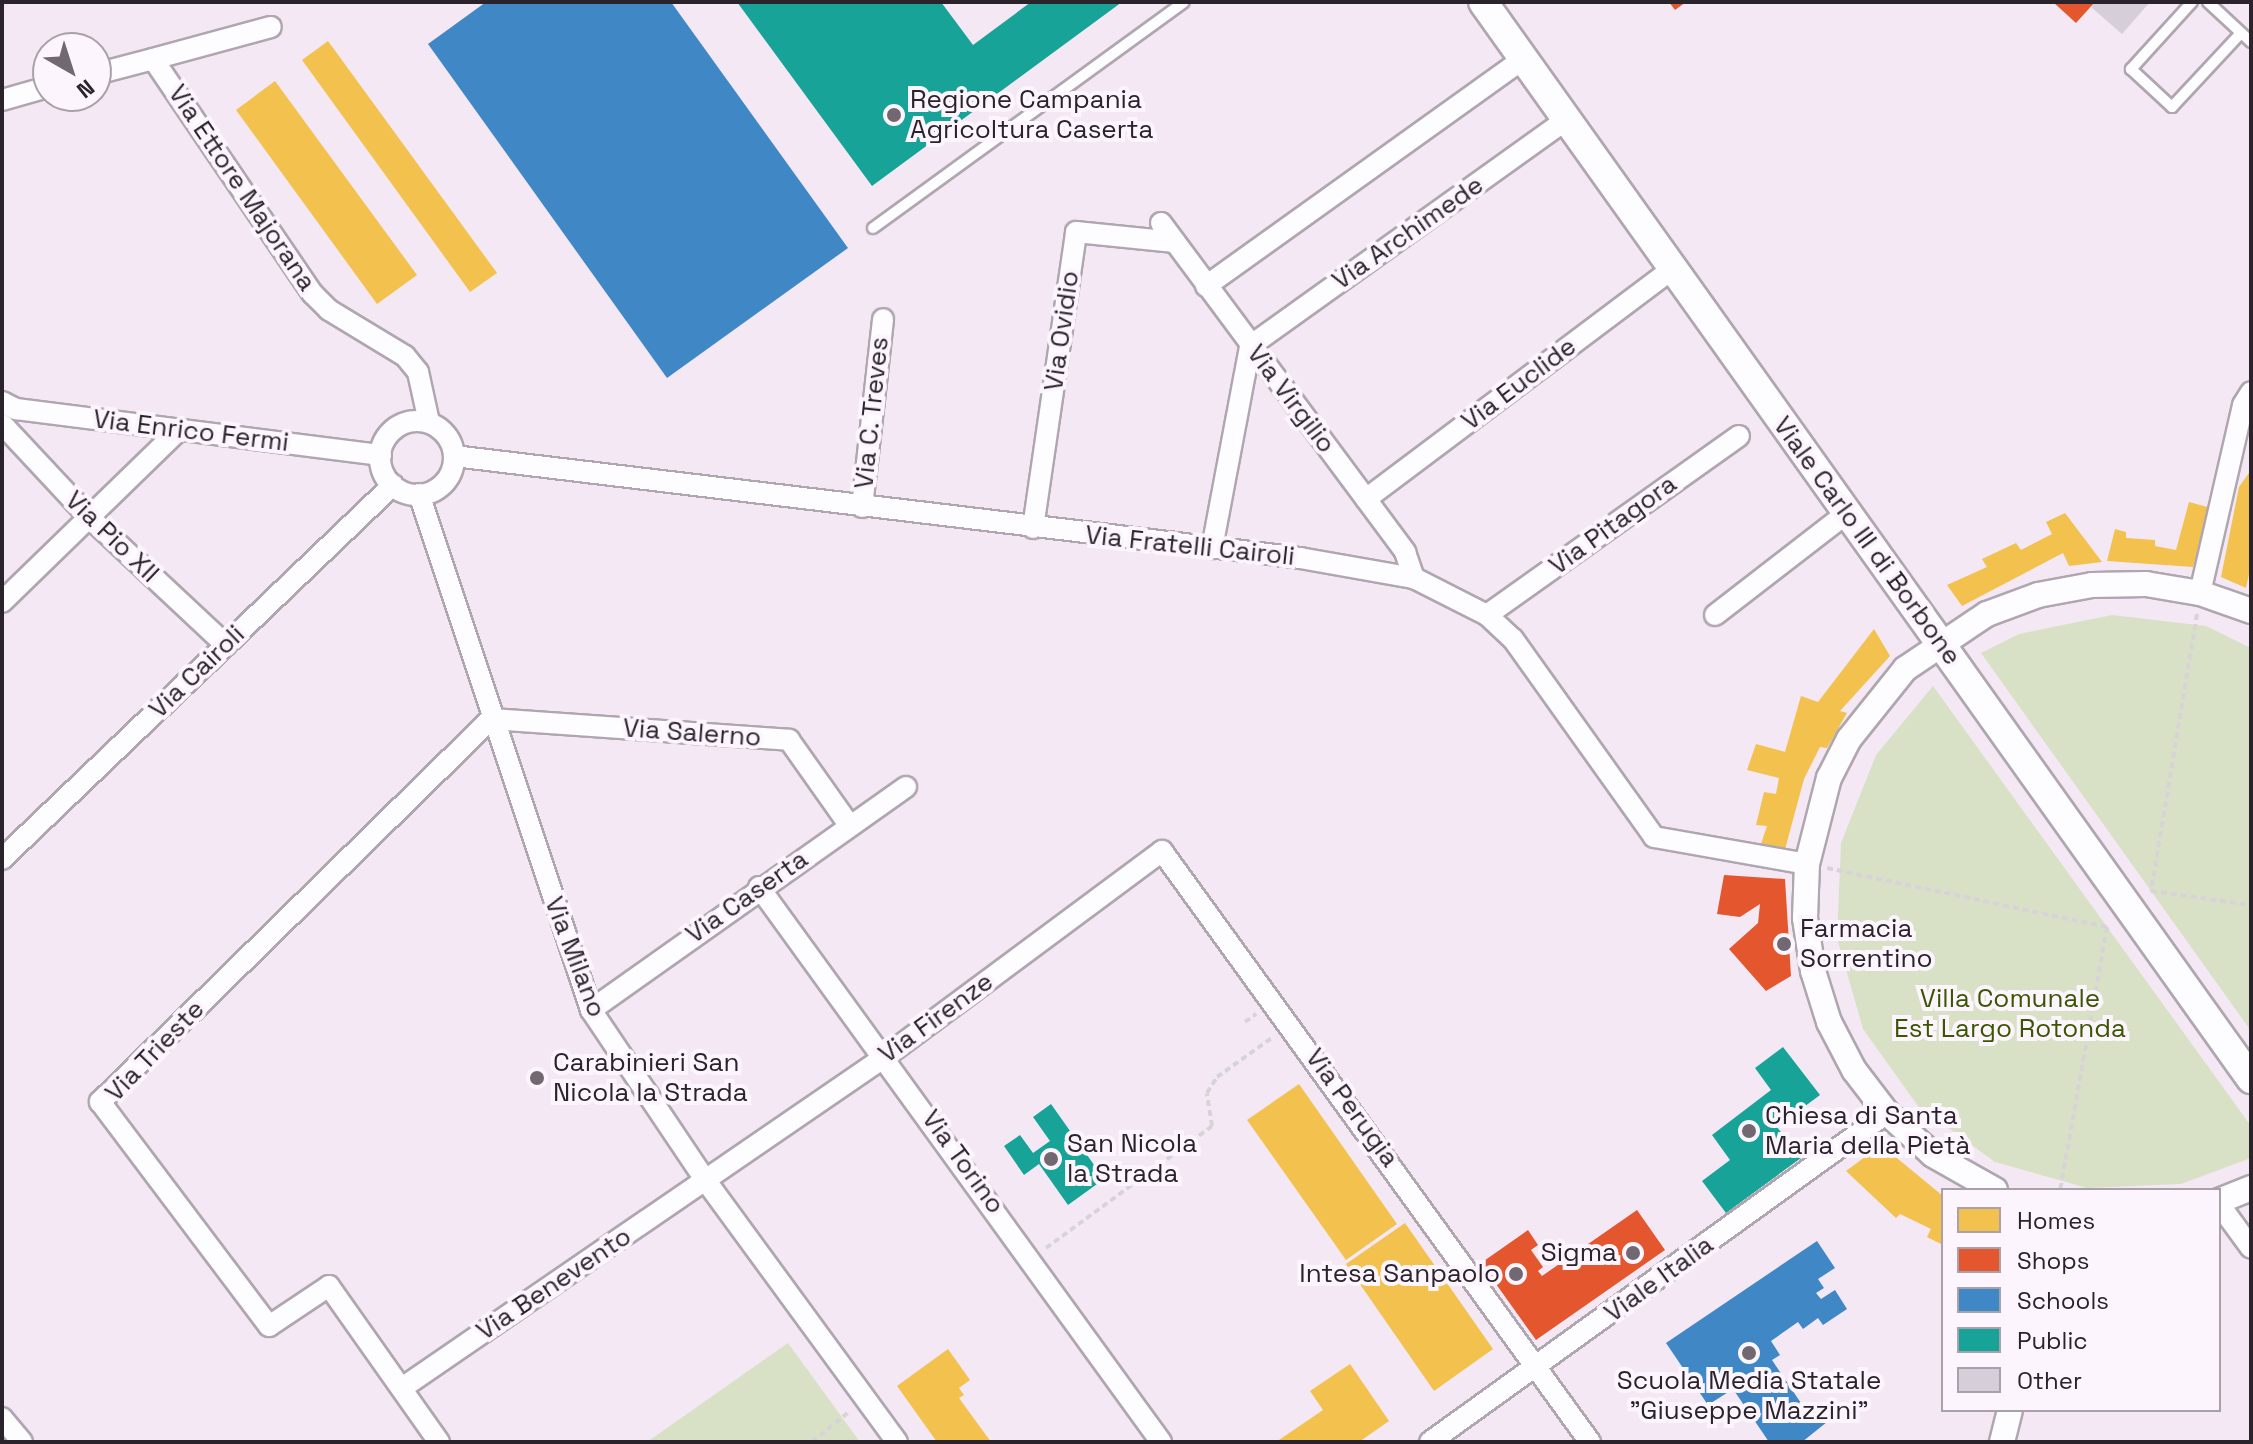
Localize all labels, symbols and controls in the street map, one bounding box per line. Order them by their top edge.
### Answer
north arrow [32,32,112,112]
text: N [71,74,100,105]
street label: Via Ettore Majorana [161,79,323,297]
place label: Regione Campania Agricoltura Caserta [910,84,1153,146]
marker: Regione Campania Agricoltura Caserta [885,106,903,124]
street label: Via Archimede [1326,169,1490,297]
street label: Via Ovidio [1038,269,1086,393]
street label: Via Euclide [1456,331,1582,437]
street label: Via C. Treves [848,335,896,491]
street label: Via Virgilio [1240,339,1342,459]
street label: Via Enrico Fermi [91,404,291,458]
street label: Viale Carlo III di Borbone [1766,411,1968,671]
street label: Via Pitagora [1543,468,1683,582]
street label: Via Pio XII [59,485,165,589]
street label: Via Fratelli Cairoli [1084,519,1296,573]
street label: Via Cairoli [143,619,251,725]
street label: Via Salerno [622,713,762,753]
street label: Via Caserta [680,844,814,950]
street label: Via Milano [538,892,612,1022]
place label: Farmacia Sorrentino [1800,913,1932,974]
marker: Farmacia Sorrentino [1775,935,1793,953]
street label: Via Firenze [873,966,999,1070]
park label: Villa Comunale Est Largo Rotonda [1894,983,2126,1044]
street label: Via Trieste [99,994,211,1108]
street label: Via Perugia [1299,1043,1405,1173]
place label: Carabinieri San Nicola la Strada [553,1047,748,1108]
marker: Carabinieri San Nicola la Strada [528,1069,546,1087]
place label: Chiesa di Santa Maria della Pietà [1765,1100,1970,1162]
street label: Via Torino [915,1104,1011,1220]
marker: Chiesa di Santa Maria della Pietà [1740,1122,1758,1140]
place label: San Nicola la Strada [1067,1128,1197,1190]
marker: San Nicola la Strada [1042,1150,1060,1168]
legend [1941,1188,2221,1412]
text: Homes [2017,1205,2095,1236]
street label: Via Benevento [471,1221,637,1347]
street label: Viale Italia [1599,1229,1719,1329]
place label: Sigma [1541,1237,1617,1269]
marker: Sigma [1624,1244,1642,1262]
text: Shops [2017,1245,2089,1276]
place label: Intesa Sanpaolo [1299,1258,1500,1290]
marker: Intesa Sanpaolo [1507,1265,1525,1283]
text: Schools [2017,1285,2109,1316]
text: Public [2017,1325,2088,1356]
marker: Scuola Media Statale "Giuseppe Mazzini" [1740,1344,1758,1362]
place label: Scuola Media Statale "Giuseppe Mazzini" [1617,1365,1881,1426]
text: Other [2017,1365,2082,1396]

